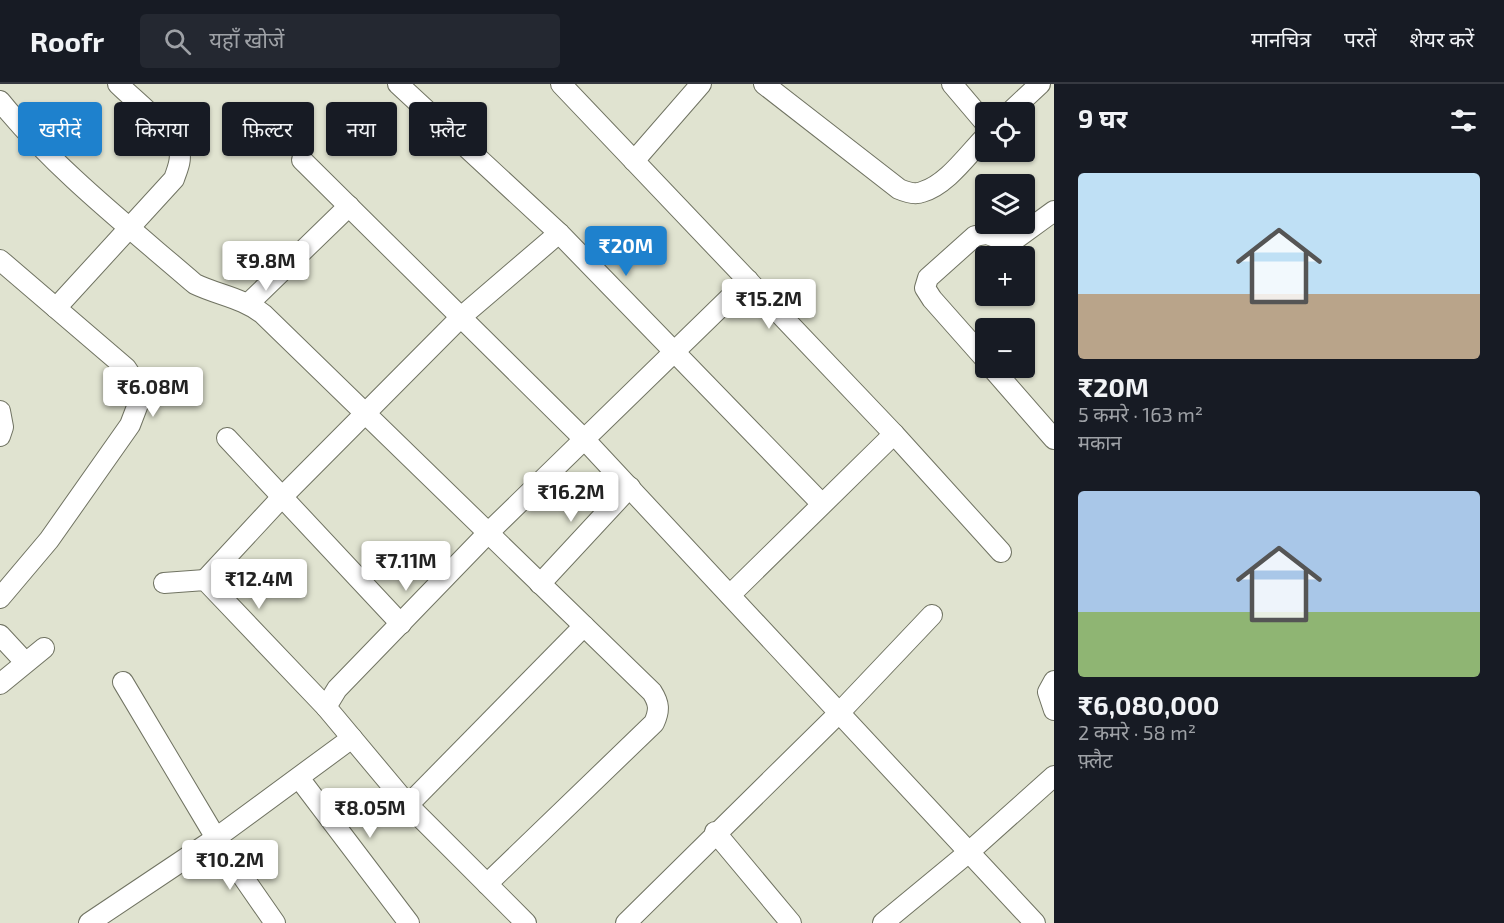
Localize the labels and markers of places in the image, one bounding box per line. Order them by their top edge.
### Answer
pin: ₹20M [590,226,662,277]
pin: ₹9.8M [224,241,308,292]
pin: ₹15.2M [720,279,818,330]
pin: ₹6.08M [104,367,202,418]
pin: ₹16.2M [522,472,620,523]
pin: ₹7.11M [357,541,455,592]
pin: ₹12.4M [210,559,308,610]
pin: ₹8.05M [321,788,419,839]
pin: ₹10.2M [181,840,279,891]

